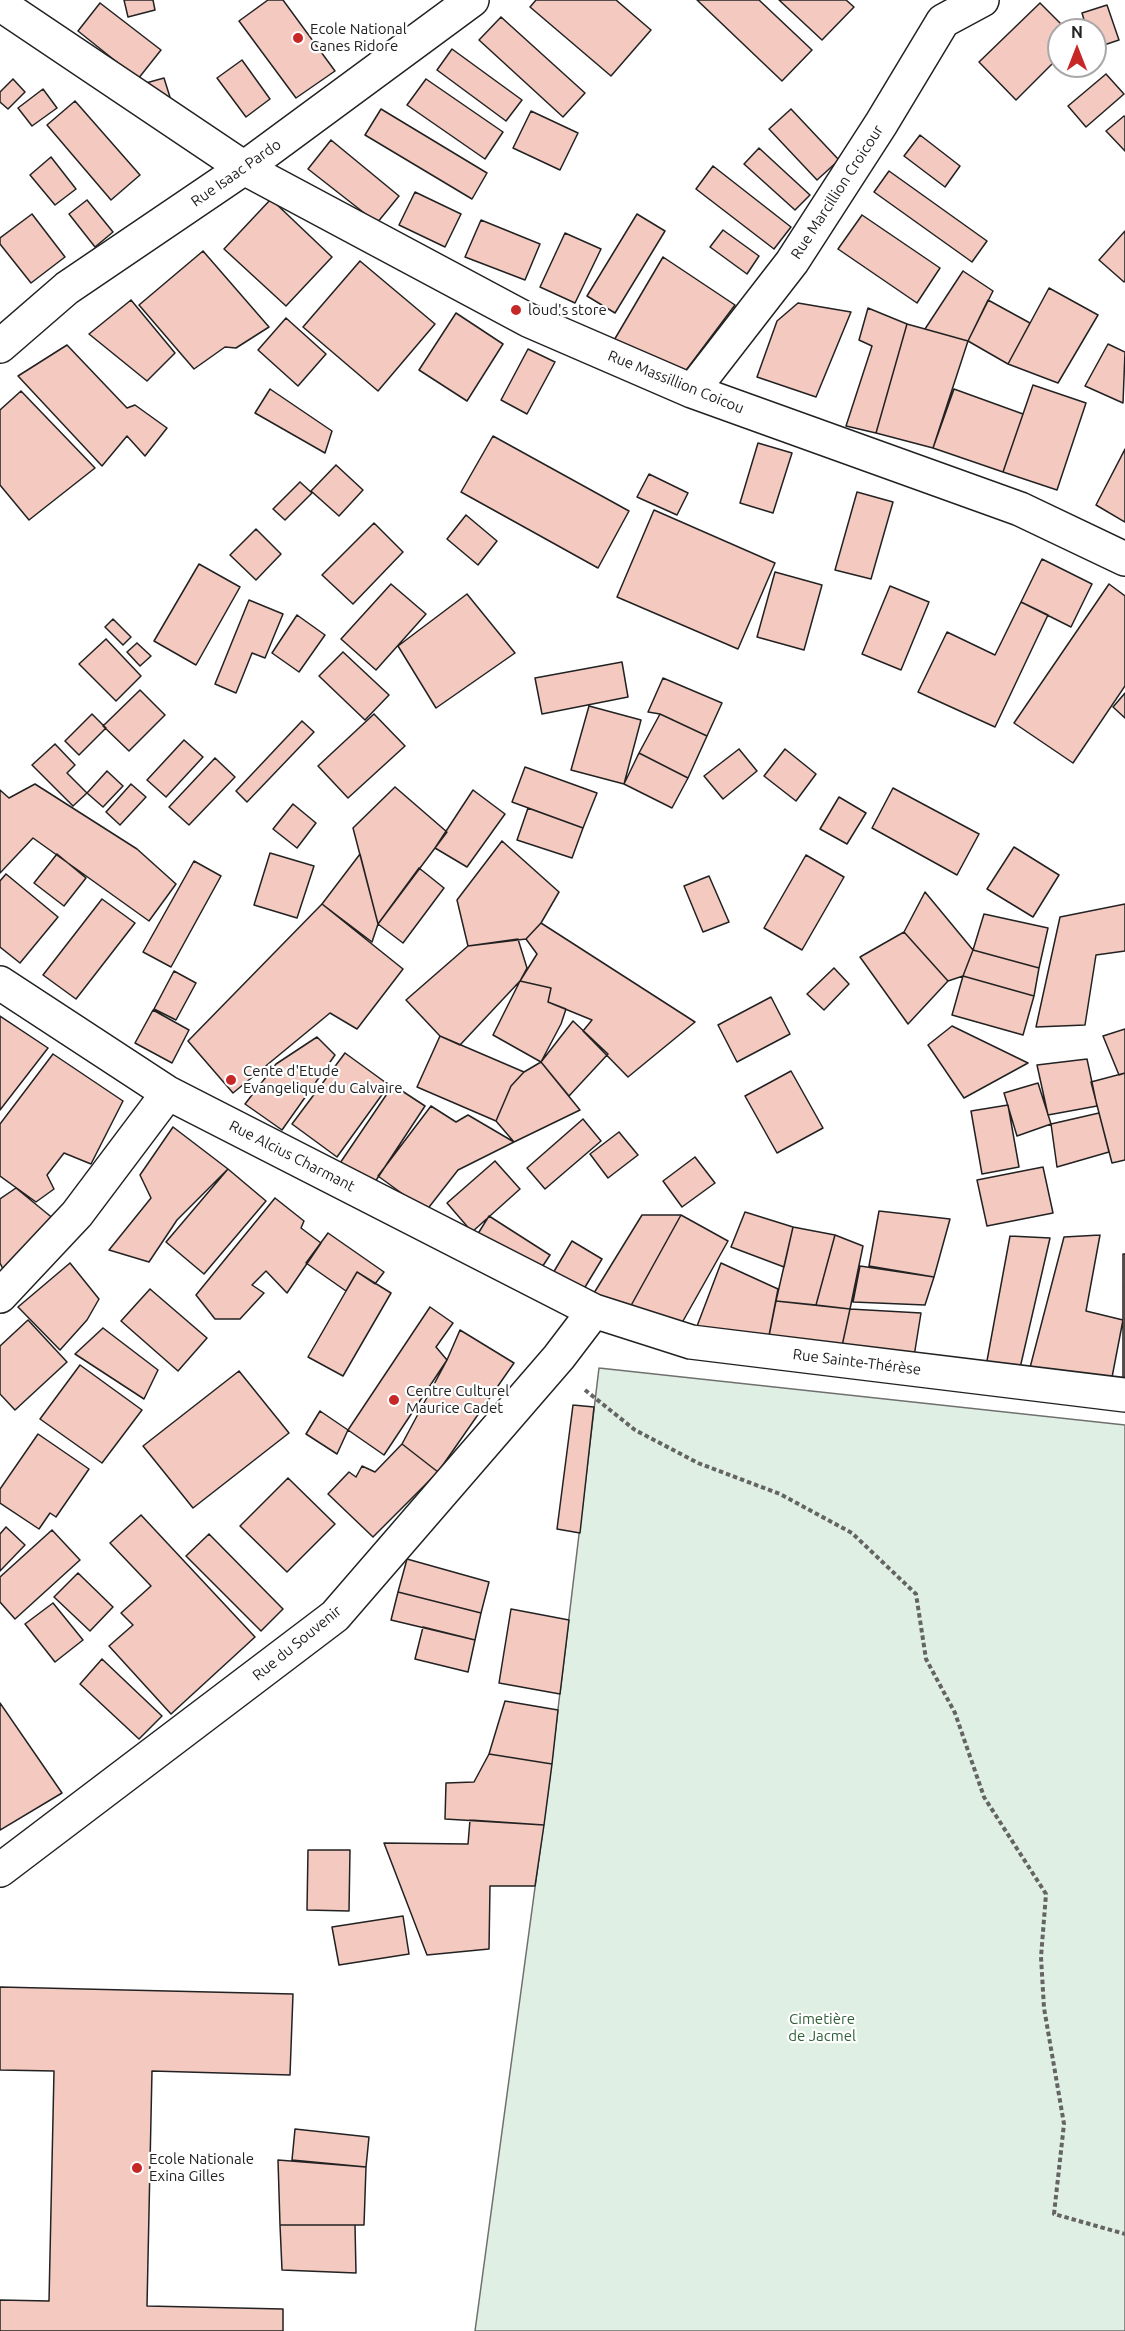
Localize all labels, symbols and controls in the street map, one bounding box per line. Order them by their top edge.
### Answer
north arrow [1047,18,1107,78]
place label: Ecole National Canes Ridore [310,20,407,55]
text: N [1071,23,1083,41]
marker: Ecole National Canes Ridore [291,31,305,45]
street label: Rue Marcillion Croicour [787,122,887,262]
street label: Rue Isaac Pardo [188,135,284,211]
place label: loud's store [528,301,607,319]
marker: loud's store [509,303,523,317]
street label: Rue Massillion Coicou [605,346,747,418]
place label: Cente d'Etude Evangelique du Calvaire [243,1062,403,1097]
marker: Cente d'Etude Evangelique du Calvaire [224,1073,238,1087]
street label: Rue Alcius Charmant [226,1116,358,1196]
street label: Rue Sainte-Thérèse [792,1345,922,1379]
place label: Centre Culturel Maurice Cadet [406,1382,509,1417]
marker: Centre Culturel Maurice Cadet [387,1393,401,1407]
street label: Rue du Souvenir [249,1602,345,1684]
park label: Cimetière de Jacmel [788,2010,856,2045]
place label: Ecole Nationale Exina Gilles [149,2150,254,2185]
marker: Ecole Nationale Exina Gilles [130,2161,144,2175]

